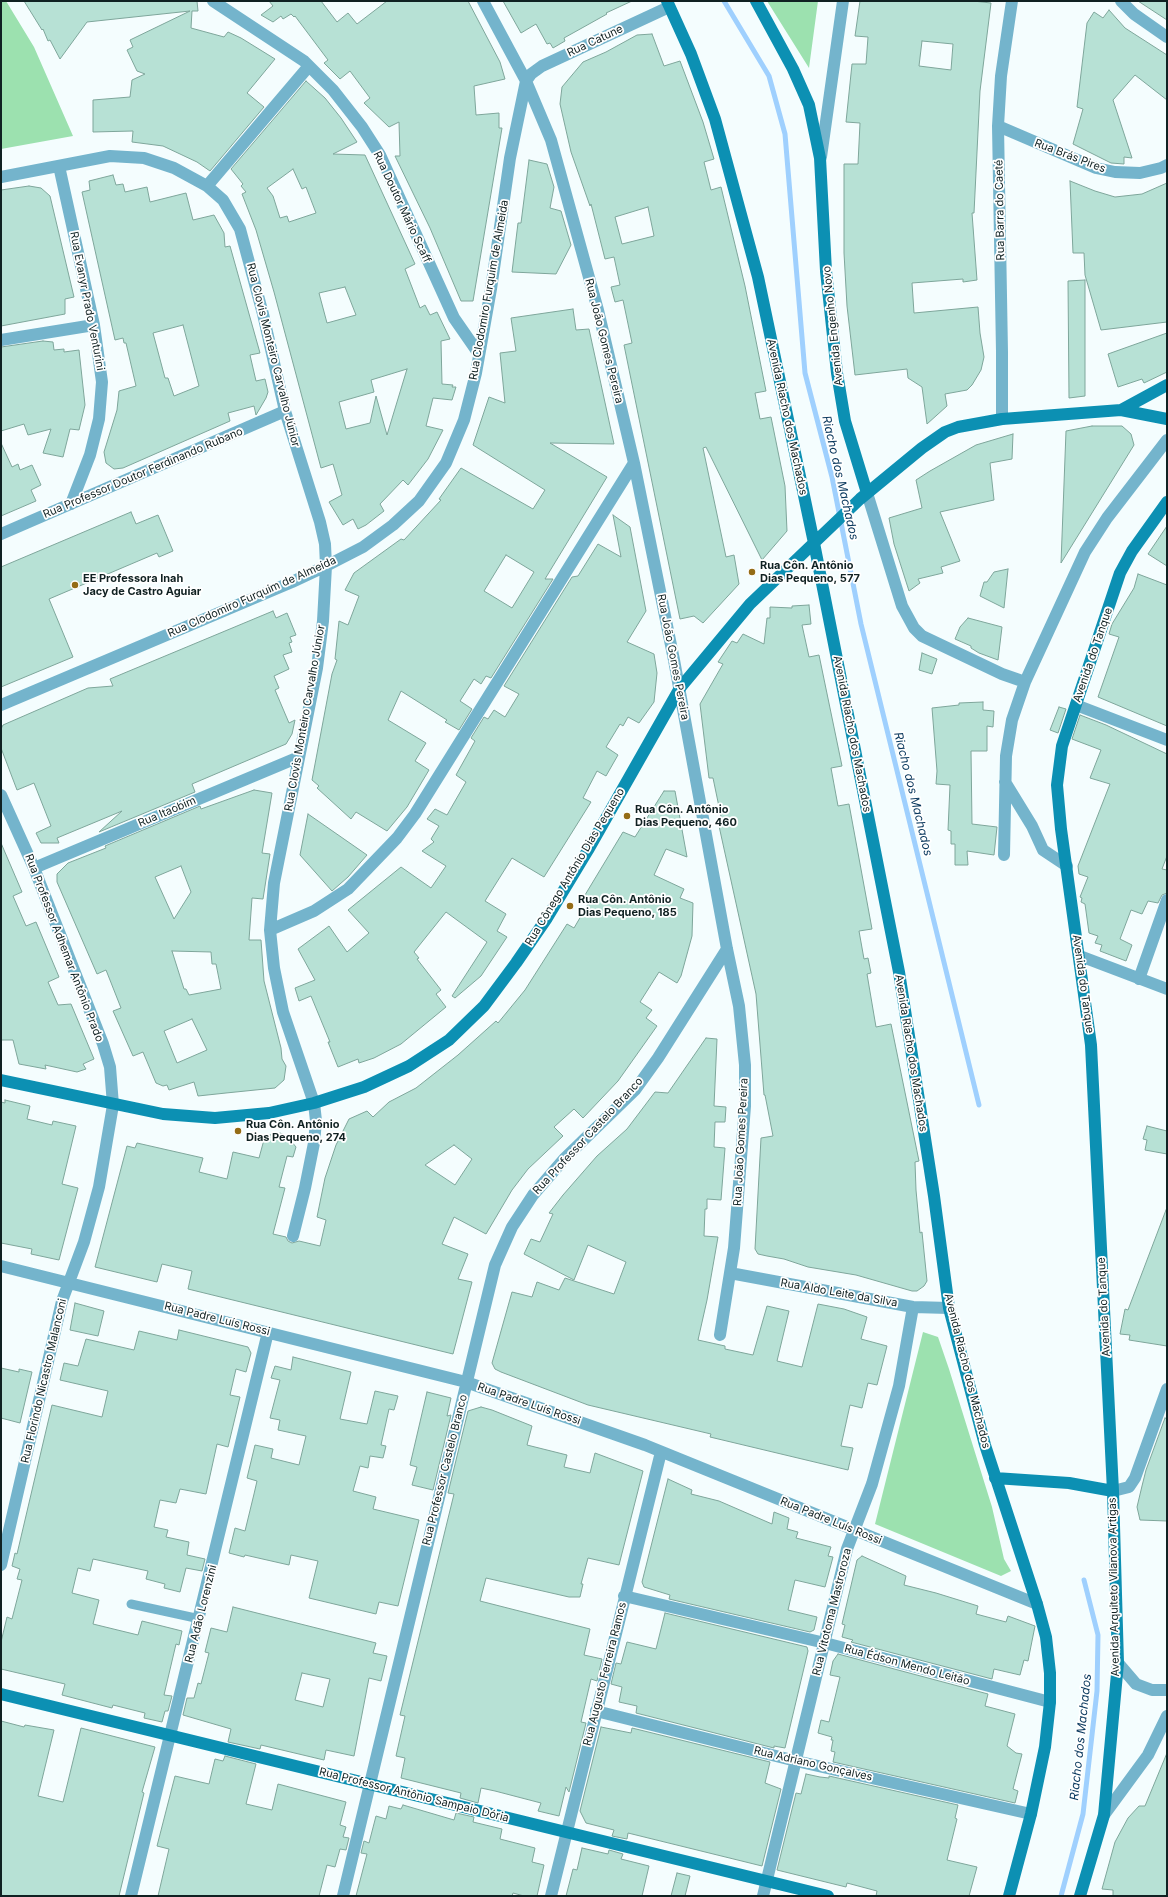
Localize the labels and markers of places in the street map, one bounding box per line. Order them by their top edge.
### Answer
place label: Rua Côn. Antônio Dias Pequeno, 577 [760,559,860,585]
marker: Rua Côn. Antônio Dias Pequeno, 577 [747,567,757,577]
place label: EE Professora Inah Jacy de Castro Aguiar [83,572,201,598]
marker: EE Professora Inah Jacy de Castro Aguiar [70,580,80,590]
place label: Rua Côn. Antônio Dias Pequeno, 460 [635,803,737,829]
marker: Rua Côn. Antônio Dias Pequeno, 460 [622,811,632,821]
place label: Rua Côn. Antônio Dias Pequeno, 185 [578,893,677,919]
marker: Rua Côn. Antônio Dias Pequeno, 185 [565,901,575,911]
place label: Rua Côn. Antônio Dias Pequeno, 274 [246,1118,346,1144]
marker: Rua Côn. Antônio Dias Pequeno, 274 [233,1126,243,1136]

